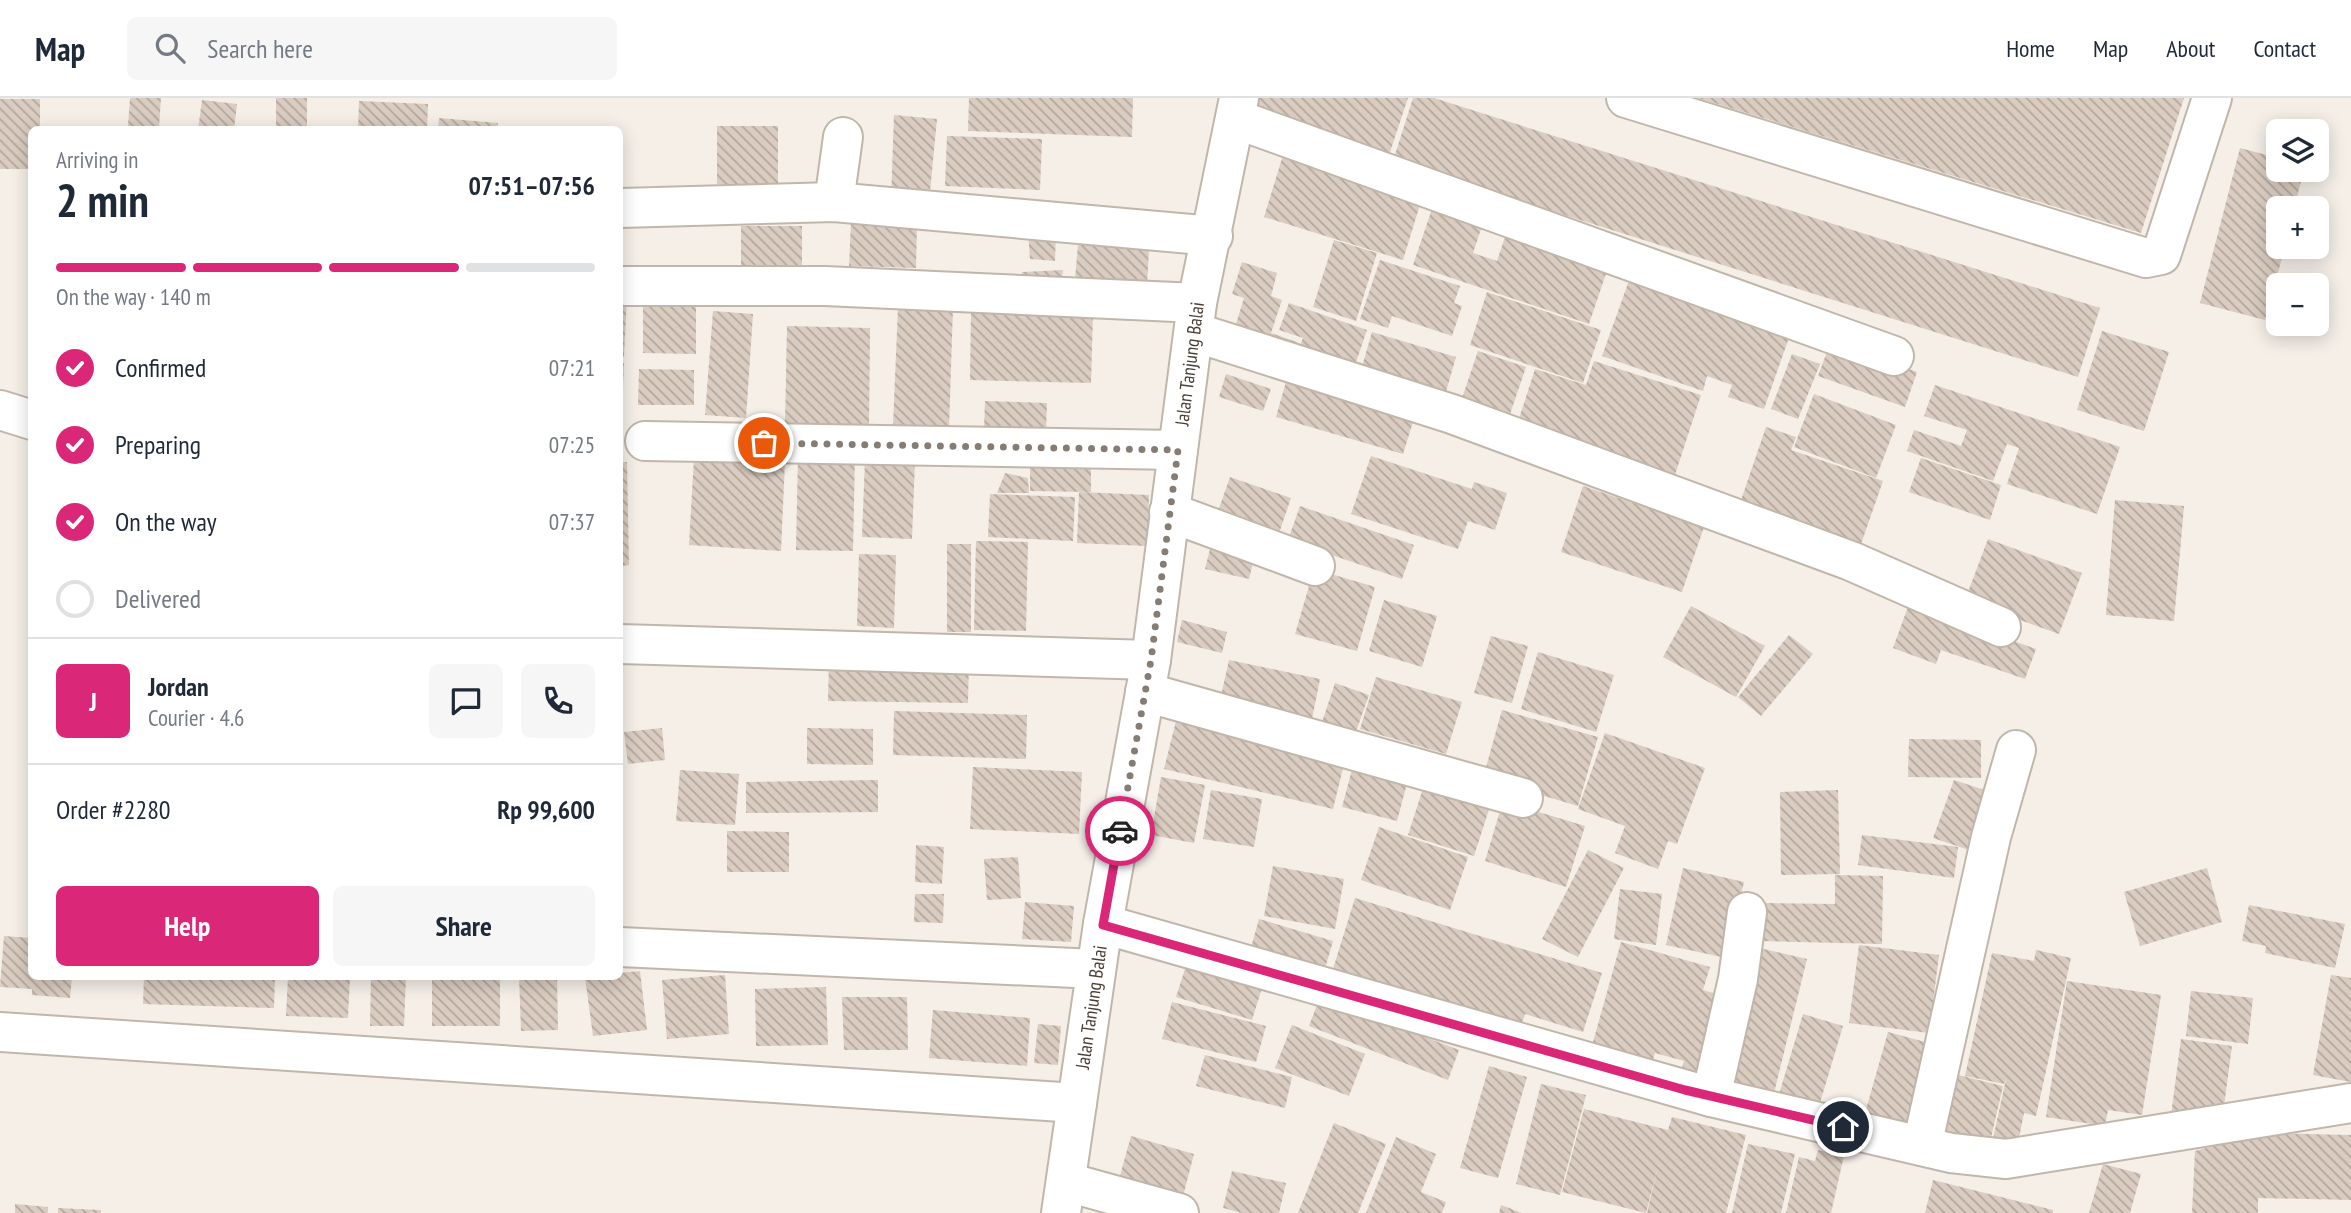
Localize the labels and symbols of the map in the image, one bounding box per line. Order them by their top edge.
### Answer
street label: Jalan Tanjung Balai [1169,300,1209,428]
pin [734,413,794,473]
courier [1085,796,1155,866]
street label: Jalan Tanjung Balai [1070,944,1112,1072]
pin [1813,1097,1873,1157]

